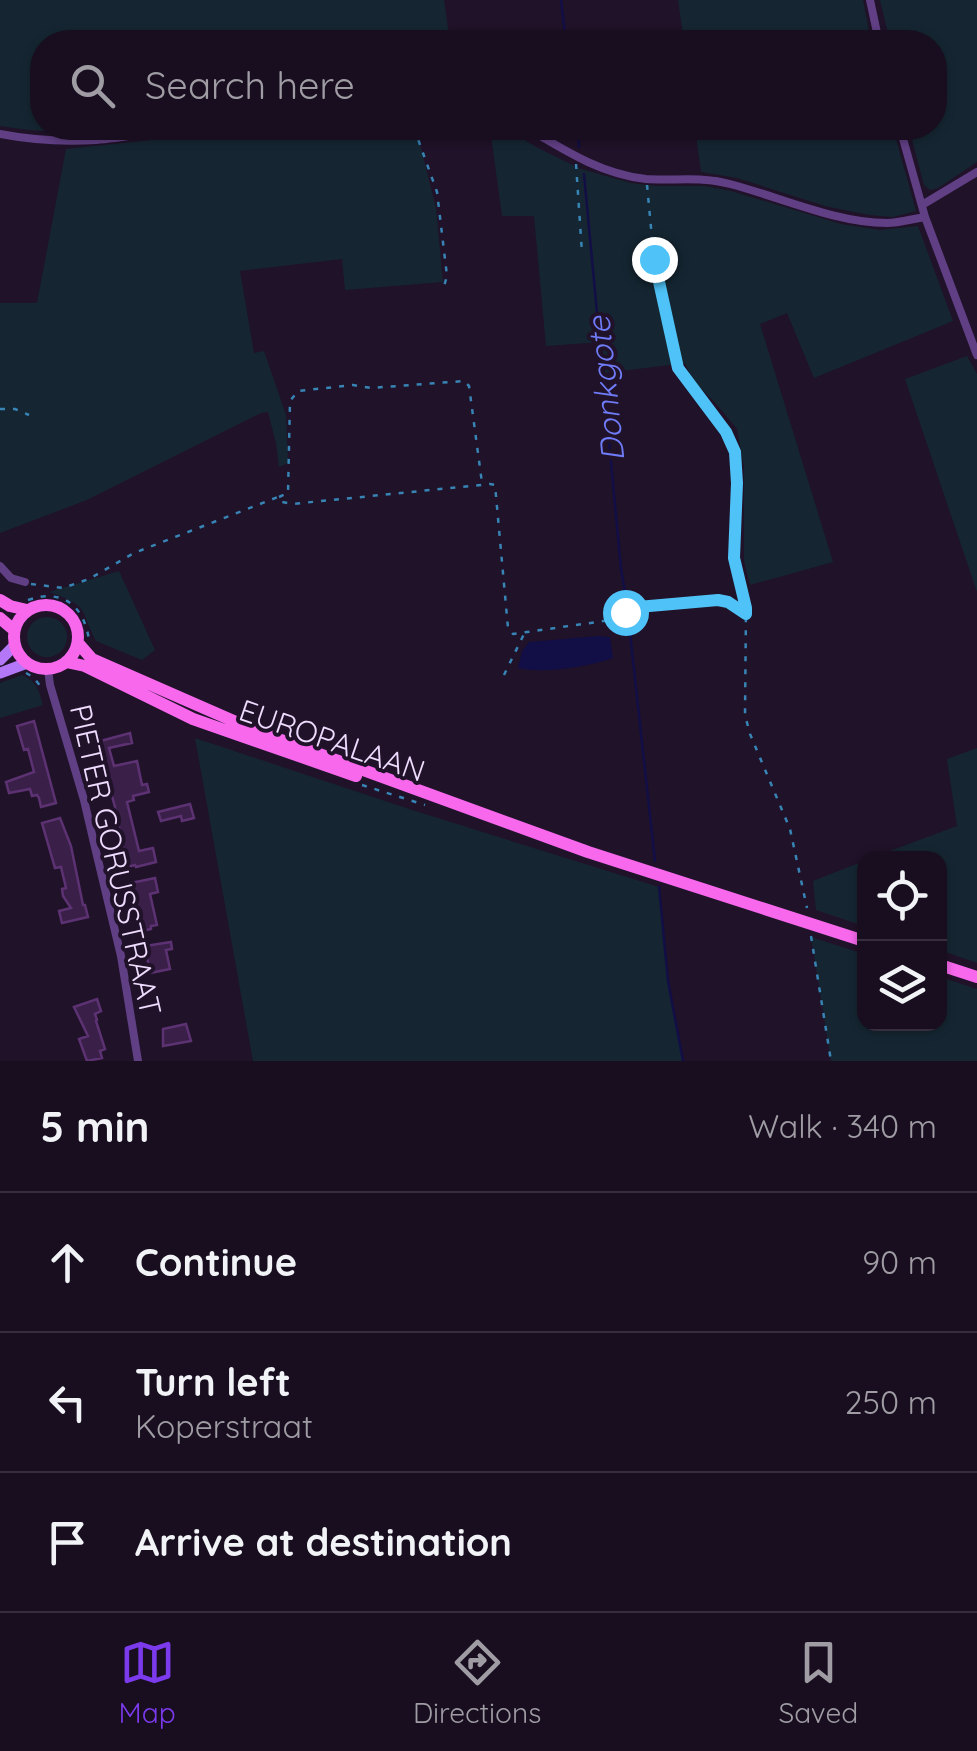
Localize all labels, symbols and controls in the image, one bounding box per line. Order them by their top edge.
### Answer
search box [30,30,947,140]
icon: search [65,58,120,113]
text: Search here [145,61,355,109]
route end [632,237,678,283]
water label: Donkgote [577,313,633,464]
route start [603,590,649,636]
street label: EUROPALAAN [234,691,430,790]
street label: PIETER GORUSSTRAAT [62,701,170,1019]
map controls [857,851,947,1031]
button: locate [857,851,947,941]
button: layers [857,941,947,1031]
text: 5 min [40,1100,150,1153]
text: Walk · 340 m [748,1106,937,1146]
icon: ahead [40,1235,95,1290]
text: Continue [135,1238,297,1286]
text: 90 m [862,1242,937,1282]
text: Turn left [135,1358,291,1406]
icon: left [40,1375,95,1430]
text: 250 m [845,1382,937,1422]
text: Koperstraat [135,1406,313,1446]
icon: arrive [40,1515,95,1570]
text: Arrive at destination [135,1518,512,1566]
tab: Map [119,1635,176,1730]
tab: Directions [413,1635,541,1730]
tab: Saved [779,1635,858,1730]

